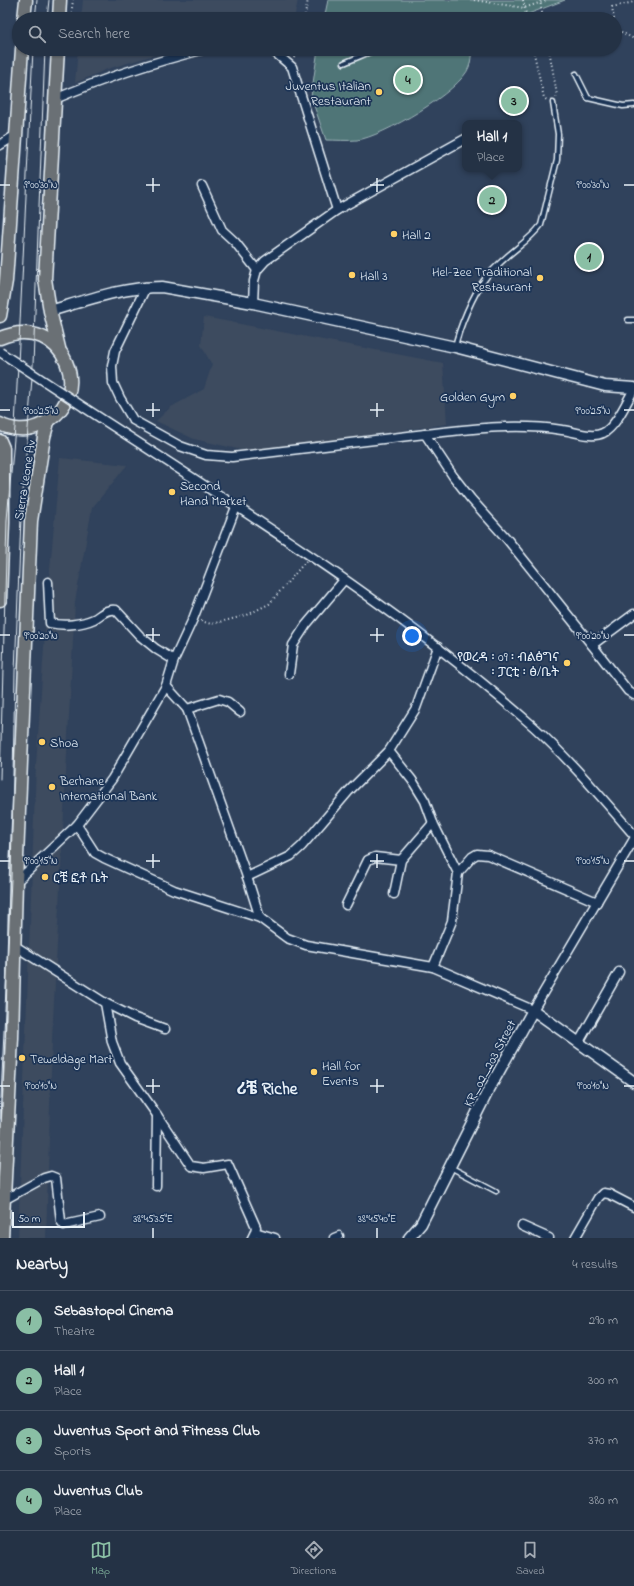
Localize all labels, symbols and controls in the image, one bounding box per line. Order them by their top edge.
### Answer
search box [12,12,622,56]
icon: search [26,23,48,45]
text: Search here [58,23,130,45]
pin: 4 [395,65,421,95]
place label: Juventus Italian Restaurant [286,77,372,111]
pin: 3 [501,86,527,116]
marker: Juventus Italian Restaurant [374,87,384,97]
popup [462,120,522,172]
text: Hall 1 [477,126,507,148]
text: Place [477,148,504,167]
text: 9°00'30"N [25,178,58,193]
text: 9°00'30"N [577,178,610,193]
pin: 2 [479,185,505,215]
place label: Hall 2 [402,226,431,245]
marker: Hall 2 [389,229,399,239]
pin: 1 [576,242,602,272]
place label: Hel-Zee Traditional Restaurant [432,263,533,297]
place label: Hall 3 [360,267,388,286]
marker: Hall 3 [347,270,357,280]
marker: Hel-Zee Traditional Restaurant [535,273,545,283]
place label: Golden Gym [440,388,505,408]
marker: Golden Gym [508,391,518,401]
text: 9°00'25"N [23,404,59,419]
text: 9°00'25"N [575,404,611,419]
street label: Sierra Leone Av [10,438,41,522]
place label: Second Hand Market [180,477,247,511]
marker: Second Hand Market [167,487,177,497]
your location [402,626,422,646]
text: 9°00'20"N [24,629,58,644]
text: 9°00'20"N [576,629,610,644]
place label: የወረዳ ፡ 09 ፡ ብልፅግና ፡ ፓርቲ ፡ ፅ/ቤት [457,648,559,682]
marker: የወረዳ ፡ 09 ፡ ብልፅግና ፡ ፓርቲ ፡ ፅ/ቤት [562,658,572,668]
place label: Shoa [50,734,78,753]
marker: Shoa [37,737,47,747]
place label: Berhane International Bank [59,772,158,806]
marker: Berhane International Bank [47,782,57,792]
text: 9°00'15"N [24,854,58,869]
text: 9°00'15"N [576,854,610,869]
place label: ርቼ ፎቶ ቤት [53,869,108,888]
marker: ርቼ ፎቶ ቤት [40,872,50,882]
street label: KR_02_203 Street [459,1016,522,1111]
place label: Teweldage Mart [30,1050,113,1070]
marker: Teweldage Mart [17,1053,27,1063]
place label: Hall for Events [322,1057,361,1091]
marker: Hall for Events [309,1067,319,1077]
district label: ሪቼ Riche [237,1077,299,1102]
text: 9°00'10"N [25,1079,57,1094]
text: 9°00'10"N [577,1079,609,1094]
scale bar [12,1210,85,1229]
text: 50 m [18,1211,40,1227]
text: 38°45'35"E [133,1212,173,1227]
text: 38°45'40"E [358,1212,396,1227]
text: Nearby [16,1252,68,1277]
text: 4 results [572,1255,618,1274]
text: Sebastopol Cinema [54,1300,173,1322]
text: 1 [27,1311,31,1330]
text: 290 m [589,1311,618,1330]
text: Theatre [54,1322,95,1341]
text: Hall 1 [54,1360,84,1382]
text: 2 [26,1371,32,1390]
text: 300 m [588,1371,618,1390]
text: Place [54,1382,82,1401]
text: Juventus Sport and Fitness Club [54,1420,260,1442]
text: 3 [26,1431,32,1450]
text: 370 m [588,1431,618,1450]
text: Sports [54,1442,91,1461]
text: Juventus Club [54,1480,142,1502]
text: 4 [26,1491,32,1510]
text: 380 m [589,1491,618,1510]
text: Place [54,1502,82,1521]
tab: Map [90,1539,112,1579]
tab: Directions [291,1539,336,1579]
tab: Saved [516,1539,544,1579]

